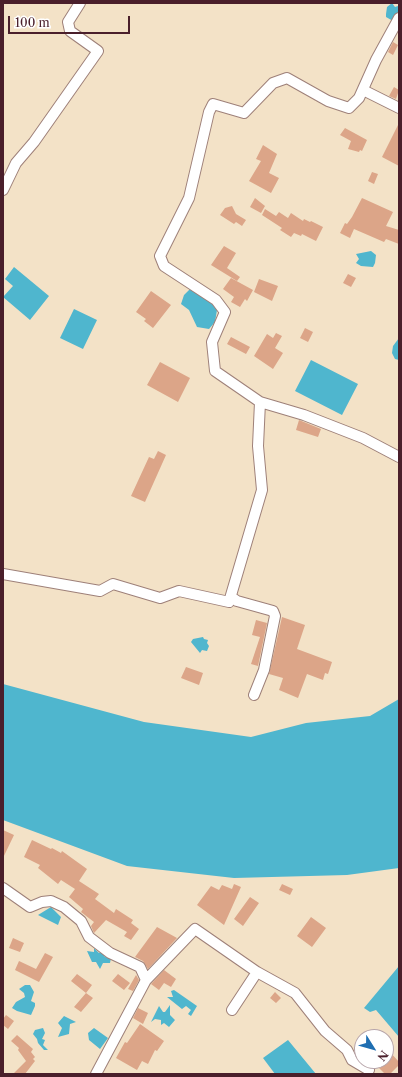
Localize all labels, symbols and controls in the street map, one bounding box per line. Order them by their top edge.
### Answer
scale bar [10,8,132,34]
text: 100 m [15,15,50,30]
north arrow [354,1029,394,1069]
text: N [374,1048,391,1064]

